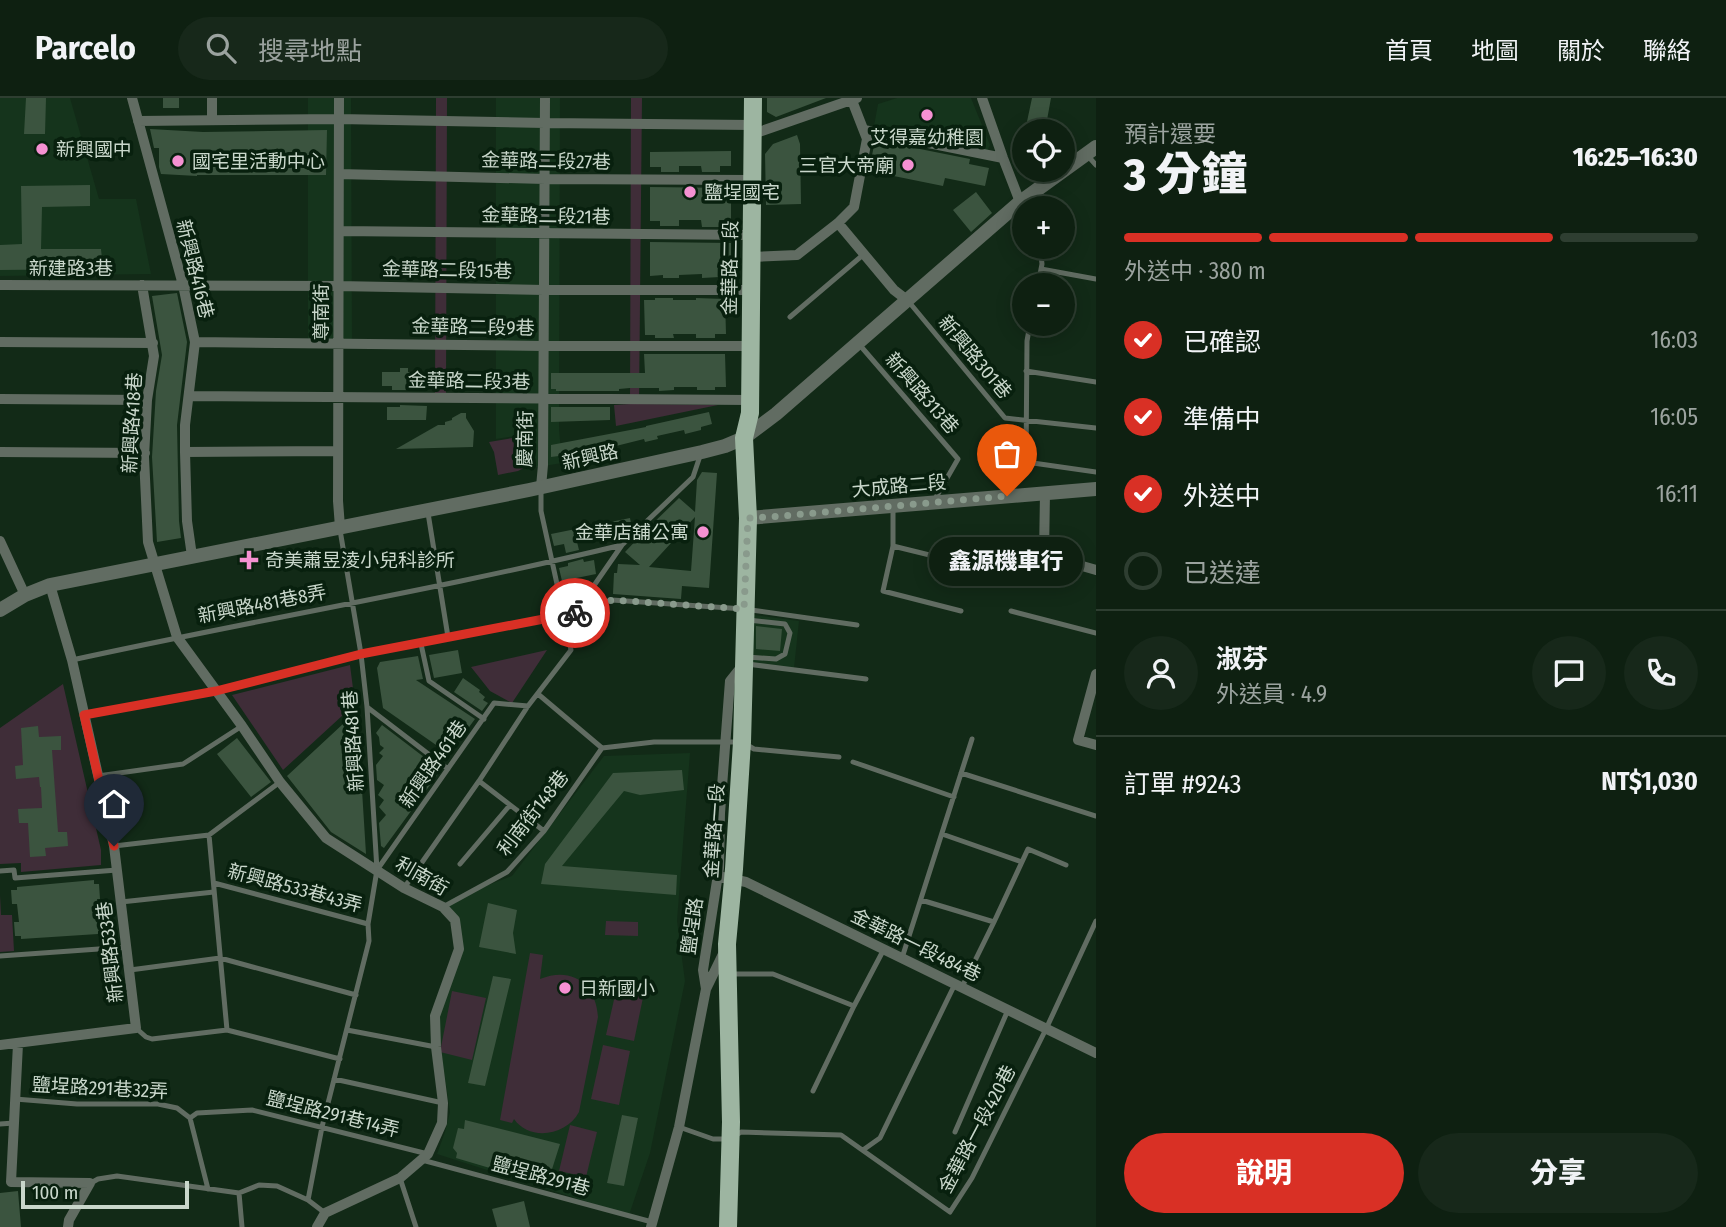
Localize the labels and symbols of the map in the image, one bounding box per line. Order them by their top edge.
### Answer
marker: 艾得嘉幼稚園 [919,107,935,123]
place label: 艾得嘉幼稚園 [870,126,984,149]
place label: 新興國中 [56,138,132,161]
marker: 新興國中 [34,141,50,157]
street label: 金華路二段27巷 [481,148,611,174]
place label: 國宅里活動中心 [192,150,325,173]
marker: 國宅里活動中心 [170,153,186,169]
place label: 三官大帝廟 [799,154,894,177]
marker: 三官大帝廟 [900,157,916,173]
place label: 鹽埕國宅 [704,181,780,204]
marker: 鹽埕國宅 [682,184,698,200]
street label: 金華路二段21巷 [481,203,611,229]
street label: 新興路416巷 [172,217,218,321]
street label: 金華路二段 [718,220,742,316]
street label: 新建路3巷 [29,257,113,280]
street label: 金華路二段15巷 [382,257,512,283]
street label: 尊南街 [310,283,333,341]
street label: 新興路301巷 [934,311,1016,403]
street label: 金華路二段9巷 [411,314,535,340]
street label: 新興路313巷 [880,348,964,438]
street label: 金華路二段3巷 [408,368,530,394]
street label: 新興路418巷 [118,372,146,474]
street label: 慶南街 [513,410,537,468]
pin [977,424,1037,496]
street label: 新興路 [560,439,620,475]
street label: 大成路二段 [851,470,947,502]
place label: 金華店舖公寓 [575,521,689,544]
marker: 金華店舖公寓 [695,524,711,540]
callout: 鑫源機車行 [930,538,1084,587]
place label: 奇美蕭昱淩小兒科診所 [265,549,455,572]
marker: 奇美蕭昱淩小兒科診所 [239,550,259,570]
courier [540,578,610,648]
street label: 新興路481巷8弄 [196,580,328,628]
street label: 新興路481巷 [338,690,368,792]
street label: 新興路461巷 [395,716,471,812]
street label: 利南街148巷 [493,766,573,860]
pin [84,774,144,846]
street label: 金華路一段 [699,783,729,879]
street label: 利南街 [392,852,452,900]
street label: 新興路533巷43弄 [225,859,365,917]
street label: 鹽埕路 [677,896,707,956]
street label: 新興路533巷 [92,900,128,1004]
street label: 金華路一段484巷 [847,904,985,986]
place label: 日新國小 [579,977,655,1000]
marker: 日新國小 [557,980,573,996]
street label: 金華路一段420巷 [934,1061,1020,1197]
street label: 鹽埕路291巷32弄 [31,1073,169,1103]
street label: 鹽埕路291巷14弄 [264,1086,402,1142]
street label: 鹽埕路291巷 [489,1152,593,1200]
scale bar [21,1178,189,1210]

